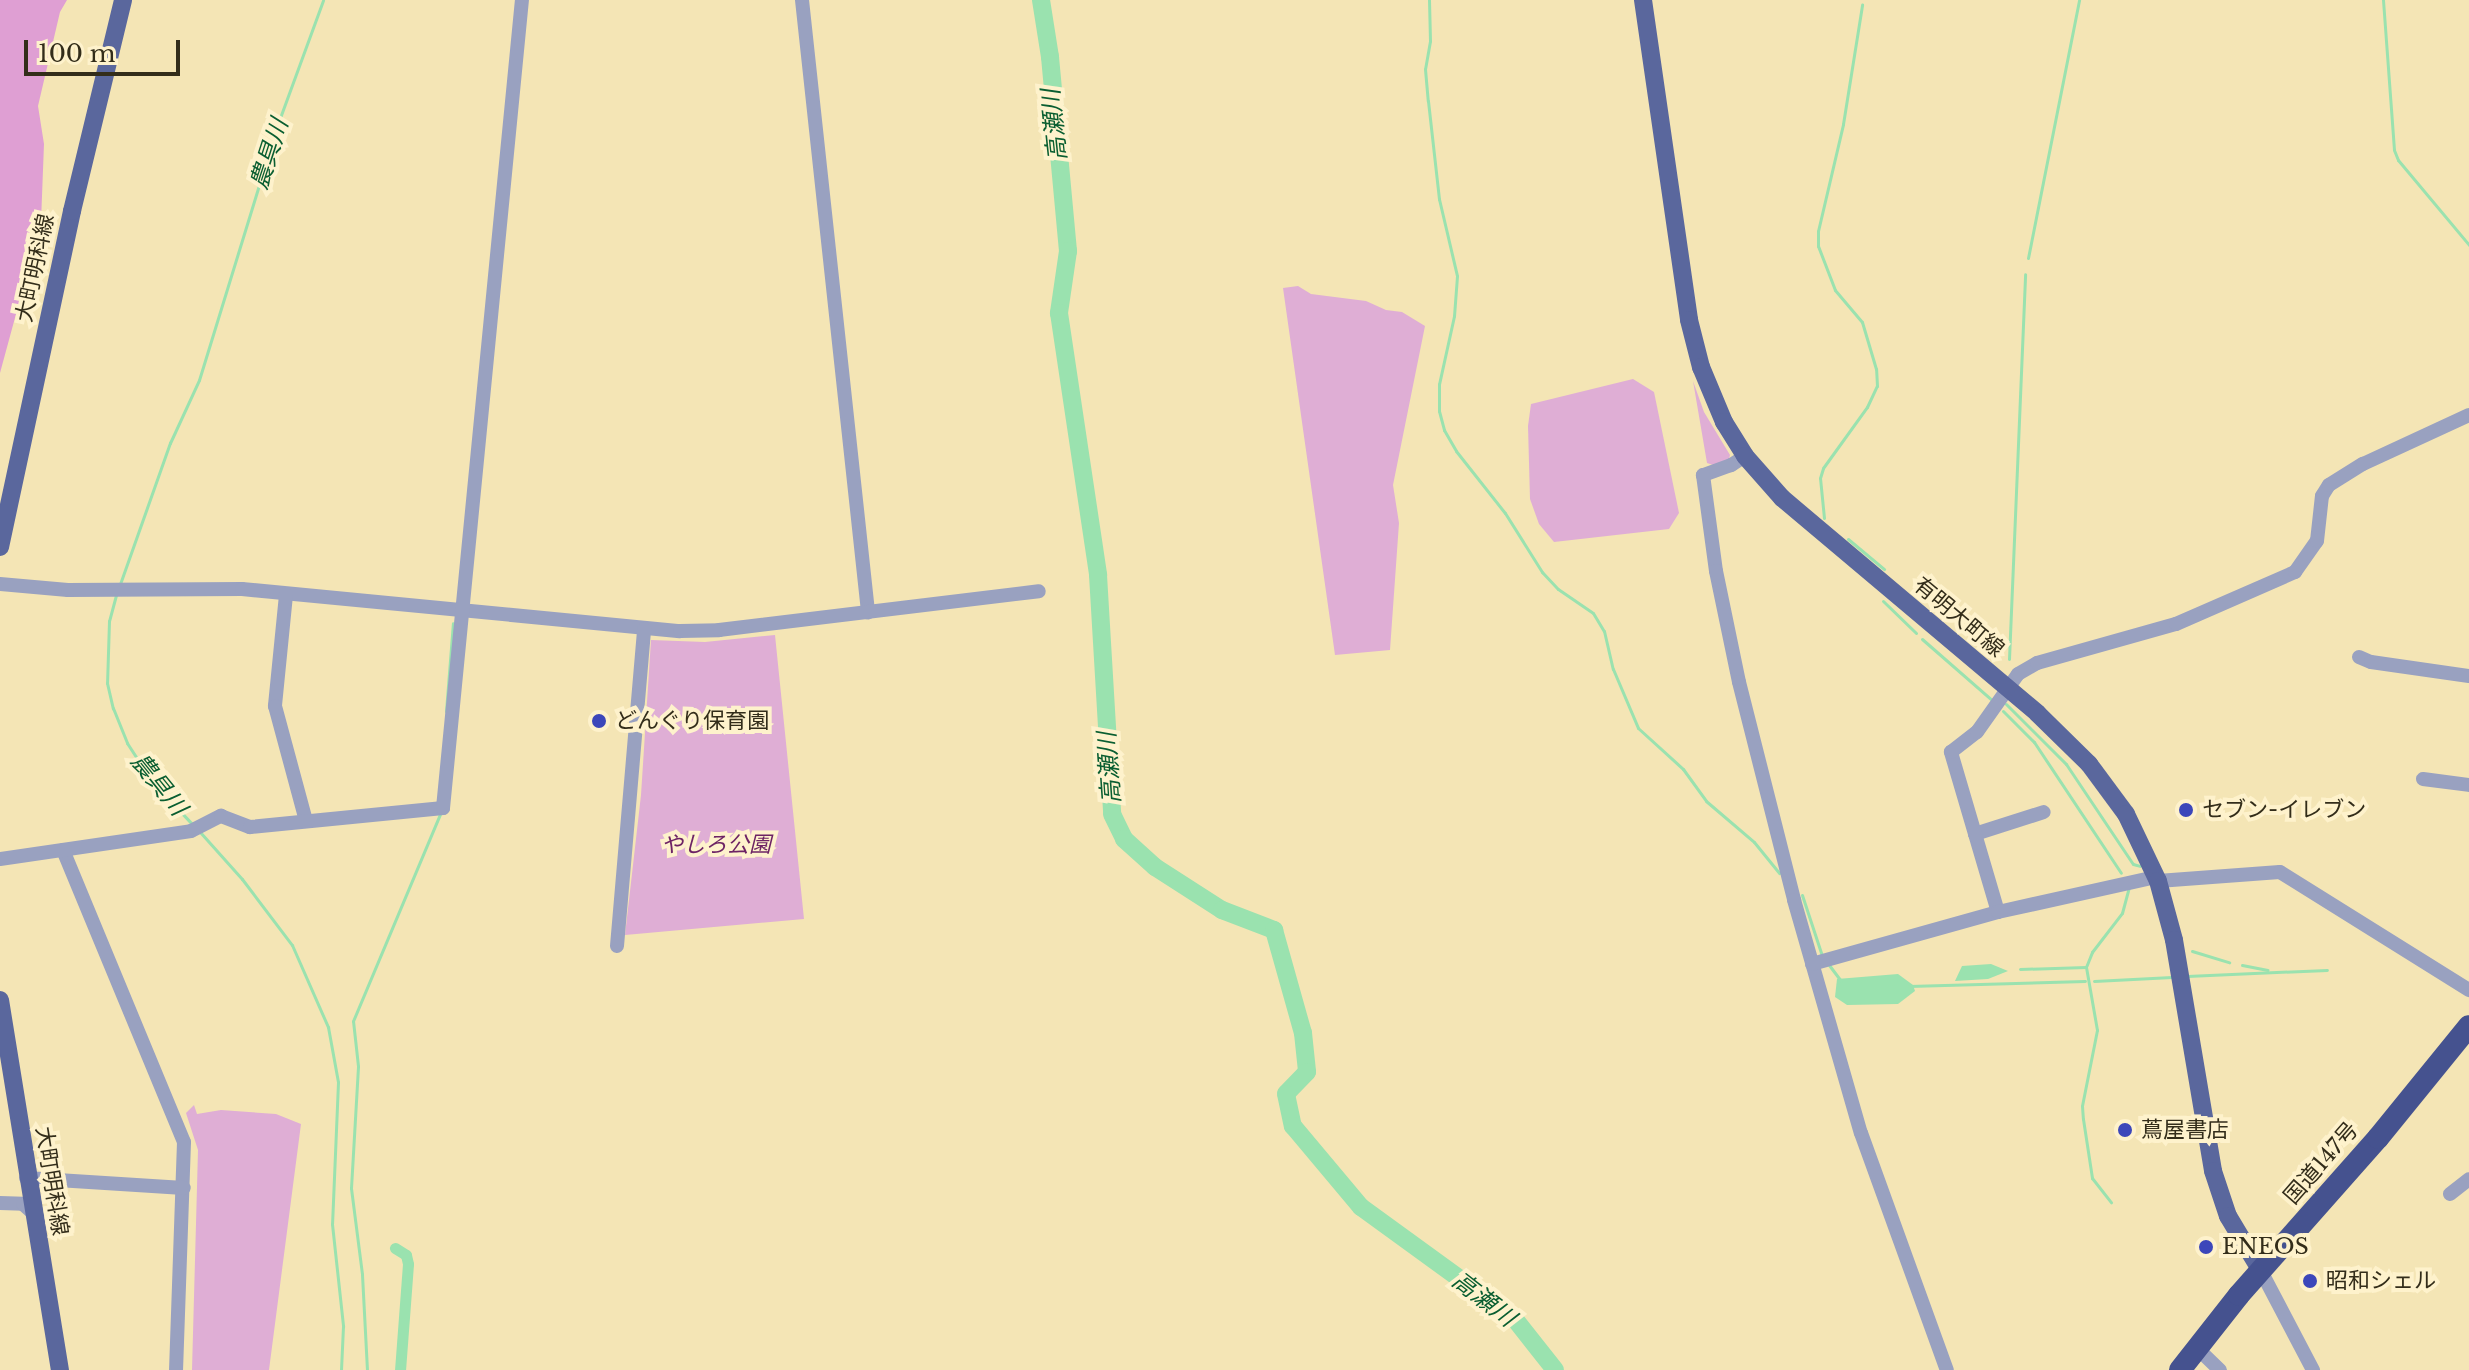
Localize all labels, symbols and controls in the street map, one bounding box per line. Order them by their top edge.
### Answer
scale bar [28,24,184,74]
text: 100 m [38,39,116,68]
water label: 高瀬川 [1036,88,1072,162]
water label: 農具川 [244,115,294,193]
street label: 大町明科線 [11,211,59,325]
street label: 有明大町線 [1908,572,2010,662]
place label: どんぐり保育園 [615,708,769,734]
marker: どんぐり保育園 [590,712,608,730]
water label: 高瀬川 [1092,731,1126,805]
water label: 農具川 [125,747,193,821]
place label: セブン-イレブン [2202,797,2366,823]
marker: セブン-イレブン [2177,801,2195,819]
park label: やしろ公園 [661,832,771,858]
place label: 蔦屋書店 [2141,1117,2229,1143]
street label: 国道147号 [2278,1117,2364,1209]
marker: 蔦屋書店 [2116,1121,2134,1139]
street label: 大町明科線 [30,1125,74,1237]
place label: ENEOS [2222,1234,2309,1260]
marker: ENEOS [2197,1238,2215,1256]
water label: 高瀬川 [1447,1265,1521,1333]
place label: 昭和シェル [2326,1268,2436,1294]
marker: 昭和シェル [2301,1272,2319,1290]

